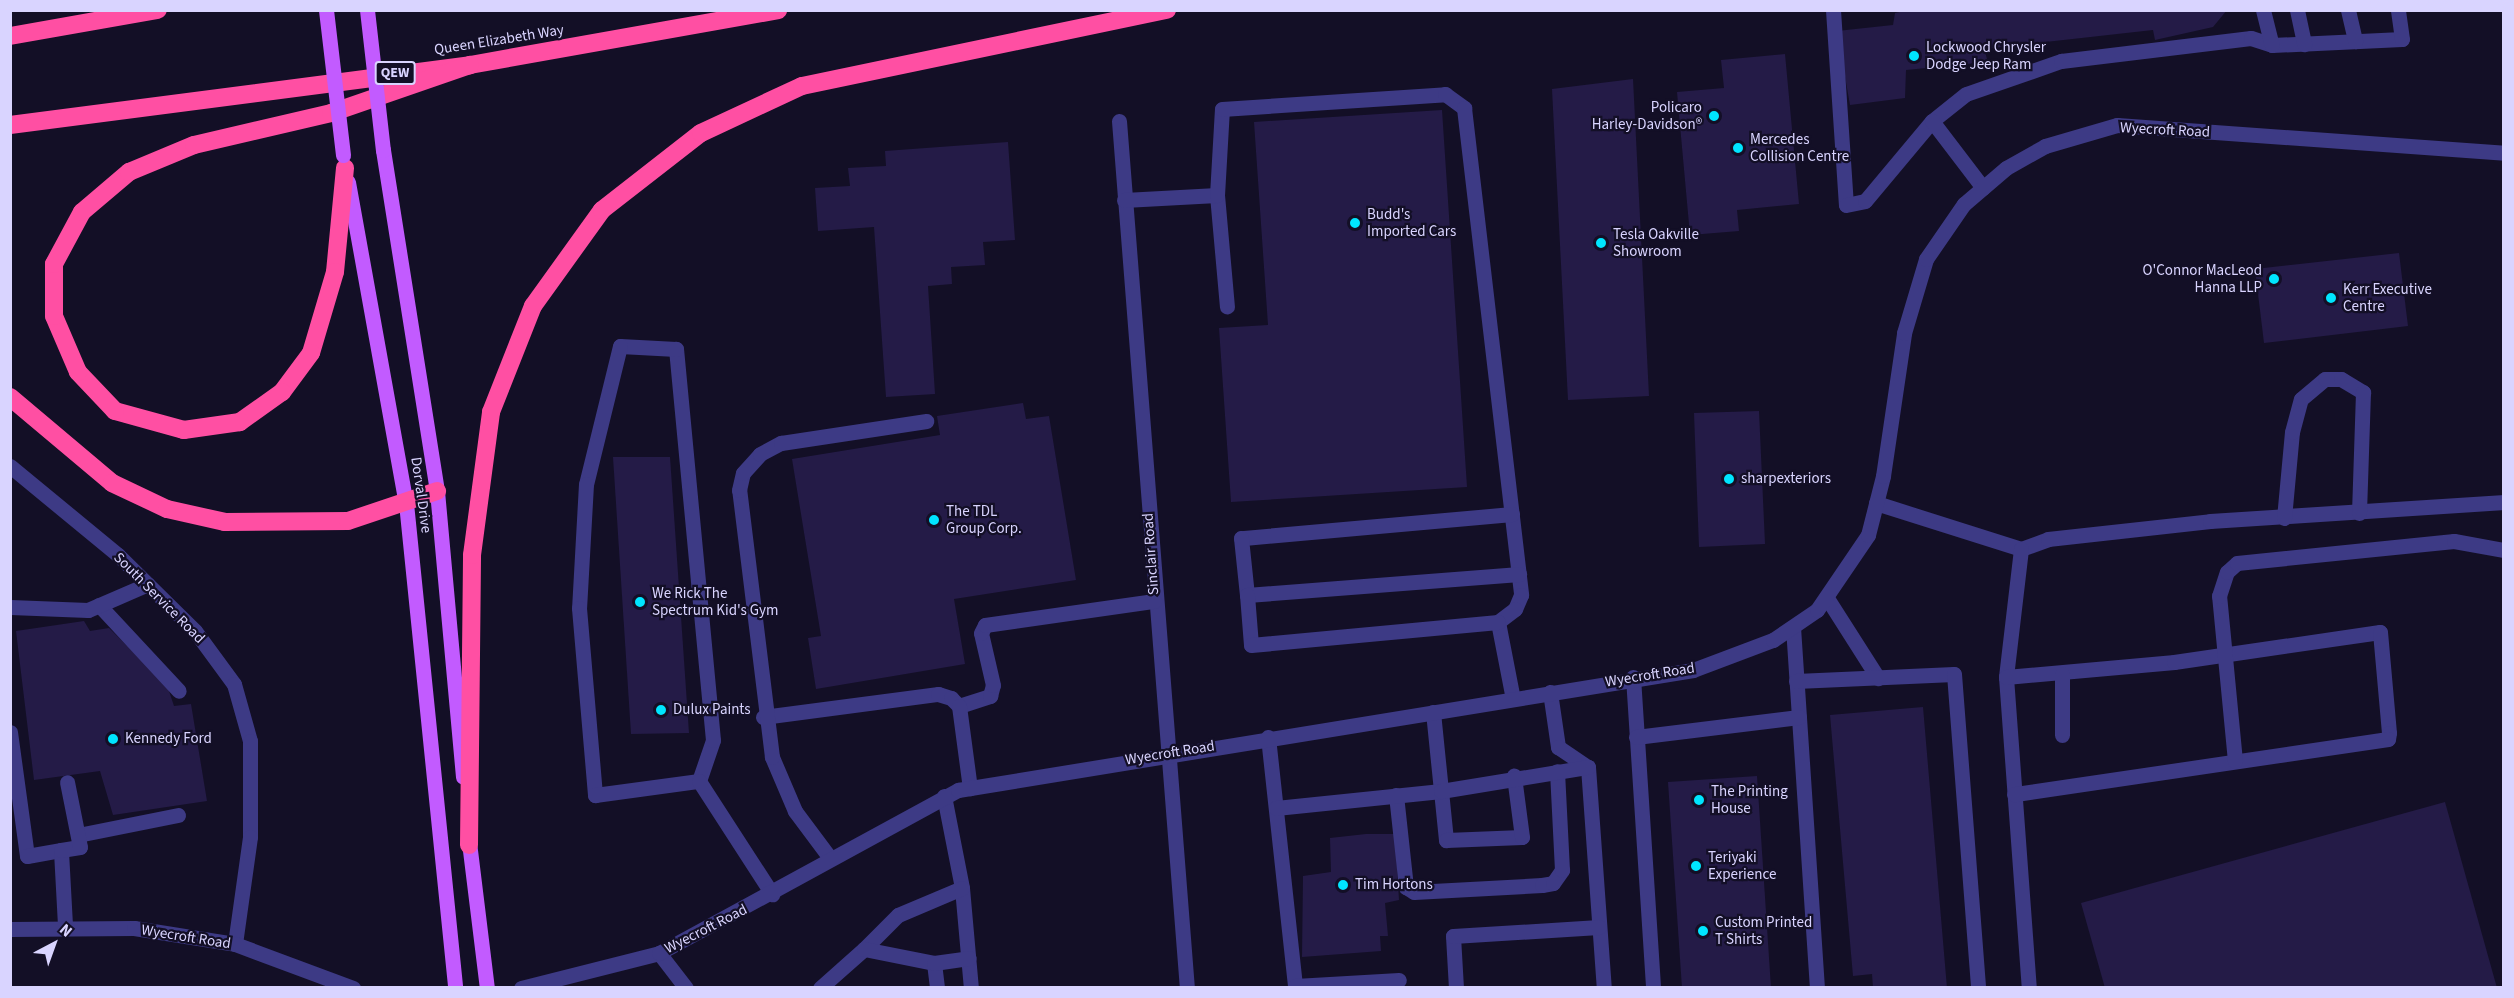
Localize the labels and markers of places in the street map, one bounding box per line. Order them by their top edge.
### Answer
place label: Lockwood Chrysler Dodge Jeep Ram [1926,38,2046,73]
marker: Lockwood Chrysler Dodge Jeep Ram [1907,49,1921,63]
place label: Policaro Harley-Davidson® [1592,98,1702,133]
marker: Policaro Harley-Davidson® [1707,109,1721,123]
place label: Mercedes Collision Centre [1750,130,1849,165]
marker: Mercedes Collision Centre [1731,141,1745,155]
place label: Budd's Imported Cars [1367,205,1456,240]
marker: Budd's Imported Cars [1348,216,1362,230]
place label: Tesla Oakville Showroom [1613,225,1699,260]
marker: Tesla Oakville Showroom [1594,236,1608,250]
place label: O'Connor MacLeod Hanna LLP [2143,261,2262,296]
marker: O'Connor MacLeod Hanna LLP [2267,272,2281,286]
place label: Kerr Executive Centre [2343,280,2432,315]
marker: Kerr Executive Centre [2324,291,2338,305]
place label: sharpexteriors [1741,470,1831,488]
marker: sharpexteriors [1722,472,1736,486]
place label: The TDL Group Corp. [946,502,1022,537]
marker: The TDL Group Corp. [927,513,941,527]
place label: We Rick The Spectrum Kid's Gym [652,584,778,619]
marker: We Rick The Spectrum Kid's Gym [633,595,647,609]
place label: Dulux Paints [673,701,751,719]
marker: Dulux Paints [654,703,668,717]
place label: Kennedy Ford [125,730,212,748]
marker: Kennedy Ford [106,732,120,746]
place label: The Printing House [1711,782,1788,817]
marker: The Printing House [1692,793,1706,807]
place label: Teriyaki Experience [1708,848,1776,883]
marker: Teriyaki Experience [1689,859,1703,873]
place label: Tim Hortons [1355,876,1433,894]
marker: Tim Hortons [1336,878,1350,892]
place label: Custom Printed T Shirts [1715,913,1812,948]
marker: Custom Printed T Shirts [1696,924,1710,938]

